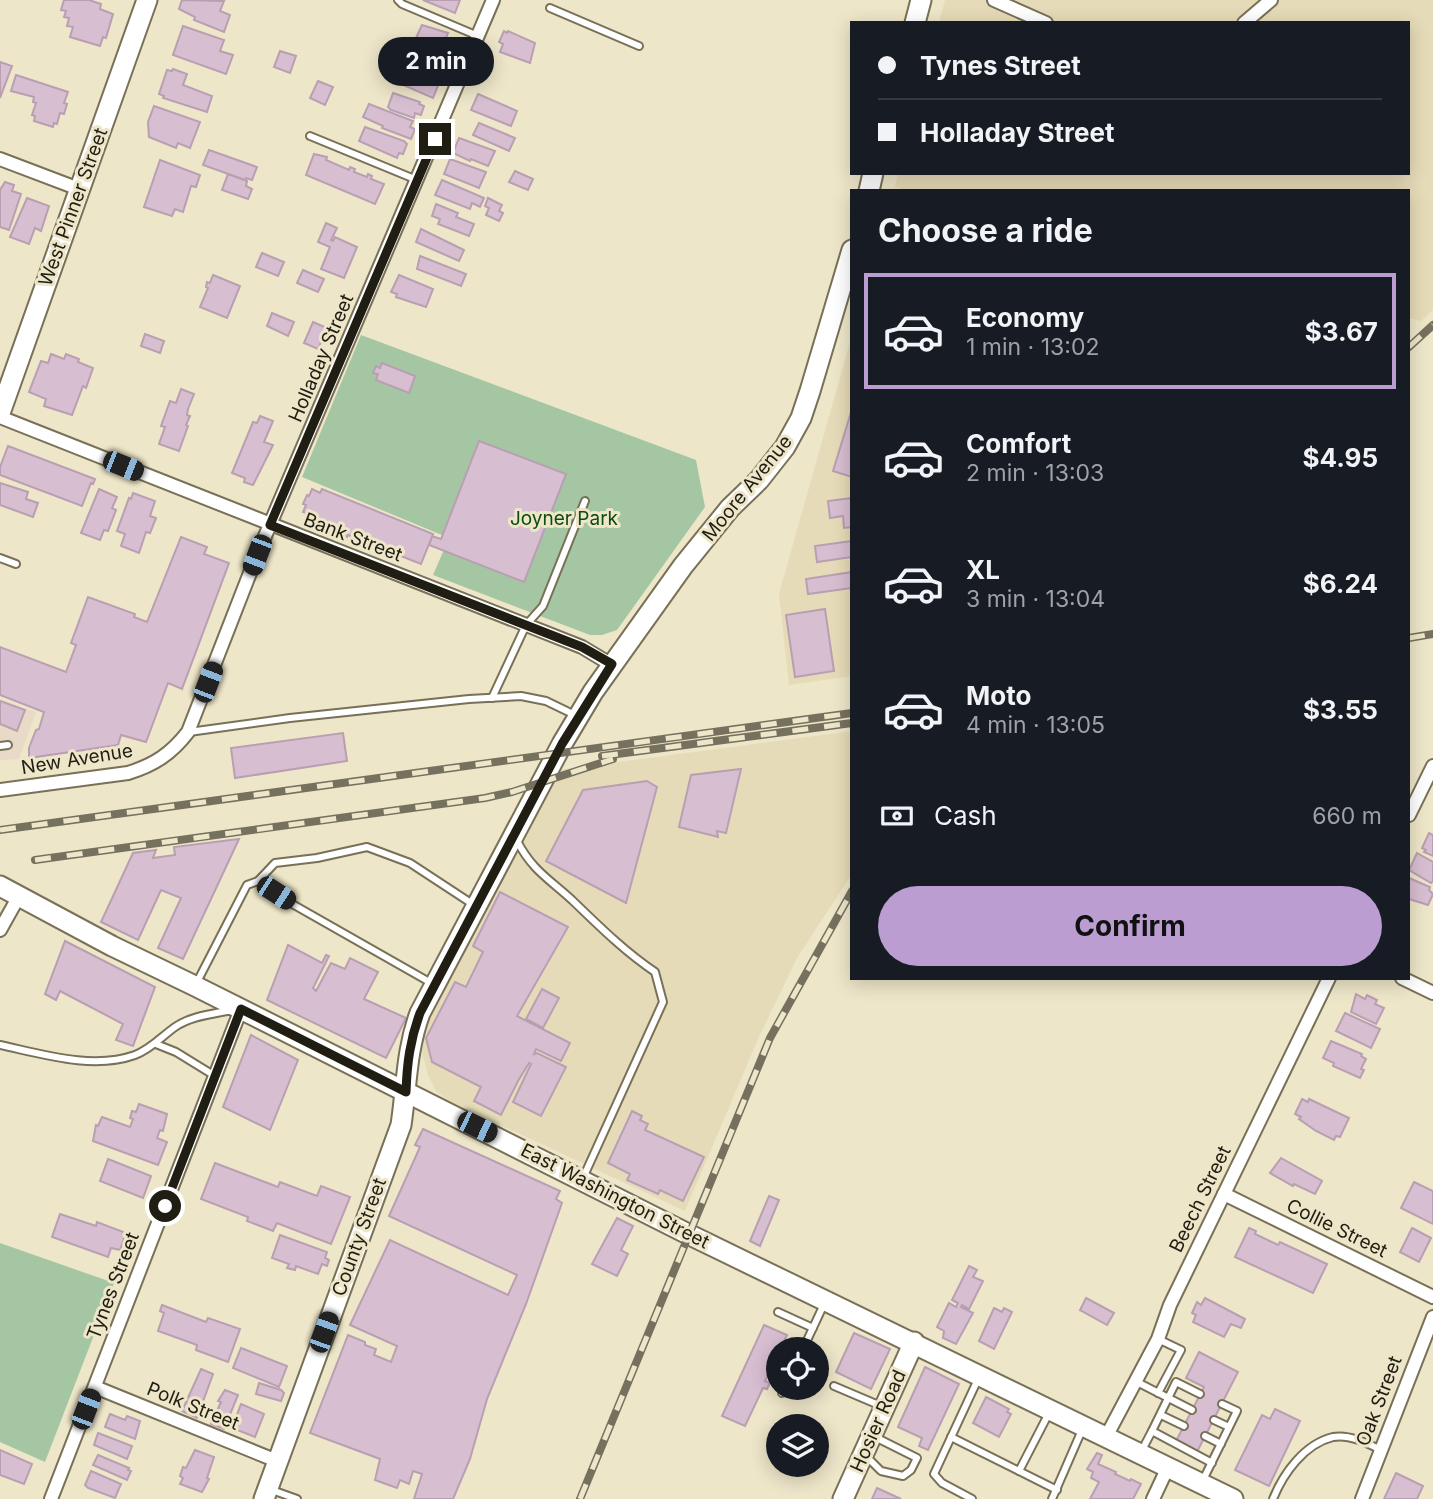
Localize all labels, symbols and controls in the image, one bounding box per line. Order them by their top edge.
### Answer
callout: 2 min [377,38,493,86]
text: 2 min [405,47,467,75]
text: Tynes Street [920,50,1081,81]
text: Holladay Street [920,117,1114,148]
route end [419,123,451,155]
street label: West Pinner Street [34,125,112,289]
text: Choose a ride [878,211,1093,250]
street label: Holladay Street [284,290,358,426]
icon: car [882,300,945,363]
text: Economy [966,302,1084,333]
text: $3.67 [1305,316,1378,347]
text: 1 min · 13:02 [966,333,1099,361]
icon: car [882,426,945,489]
text: Comfort [966,428,1071,459]
street label: Moore Avenue [697,430,797,546]
text: $4.95 [1302,442,1378,473]
car [100,448,147,484]
text: 2 min · 13:03 [966,459,1104,487]
park label: Joyner Park [510,507,619,530]
street label: Bank Street [300,508,406,566]
car [240,532,275,578]
icon: car [882,552,945,615]
text: XL [966,554,1000,585]
text: $6.24 [1303,568,1378,599]
text: 3 min · 13:04 [966,585,1105,613]
car [191,659,226,705]
icon: car [882,678,945,741]
text: Moto [966,680,1031,711]
text: $3.55 [1303,694,1378,725]
text: 4 min · 13:05 [966,711,1105,739]
street label: New Avenue [20,739,134,779]
icon: cash [878,797,916,835]
text: Cash [934,800,997,831]
text: 660 m [1312,802,1382,830]
car [253,873,300,913]
button: Confirm [878,886,1382,966]
car [454,1108,501,1146]
street label: East Washington Street [517,1138,713,1254]
street label: Beech Street [1164,1142,1236,1256]
street label: County Street [327,1175,391,1299]
route start [149,1190,181,1222]
street label: Collie Street [1283,1194,1391,1262]
street label: Tynes Street [82,1229,144,1343]
car [307,1309,342,1355]
map controls [766,1337,829,1477]
button: locate [766,1337,829,1400]
street label: Oak Street [1351,1353,1407,1449]
street label: Hosier Road [845,1366,911,1476]
street label: Polk Street [144,1377,242,1435]
car [69,1386,104,1432]
button: layers [766,1414,829,1477]

